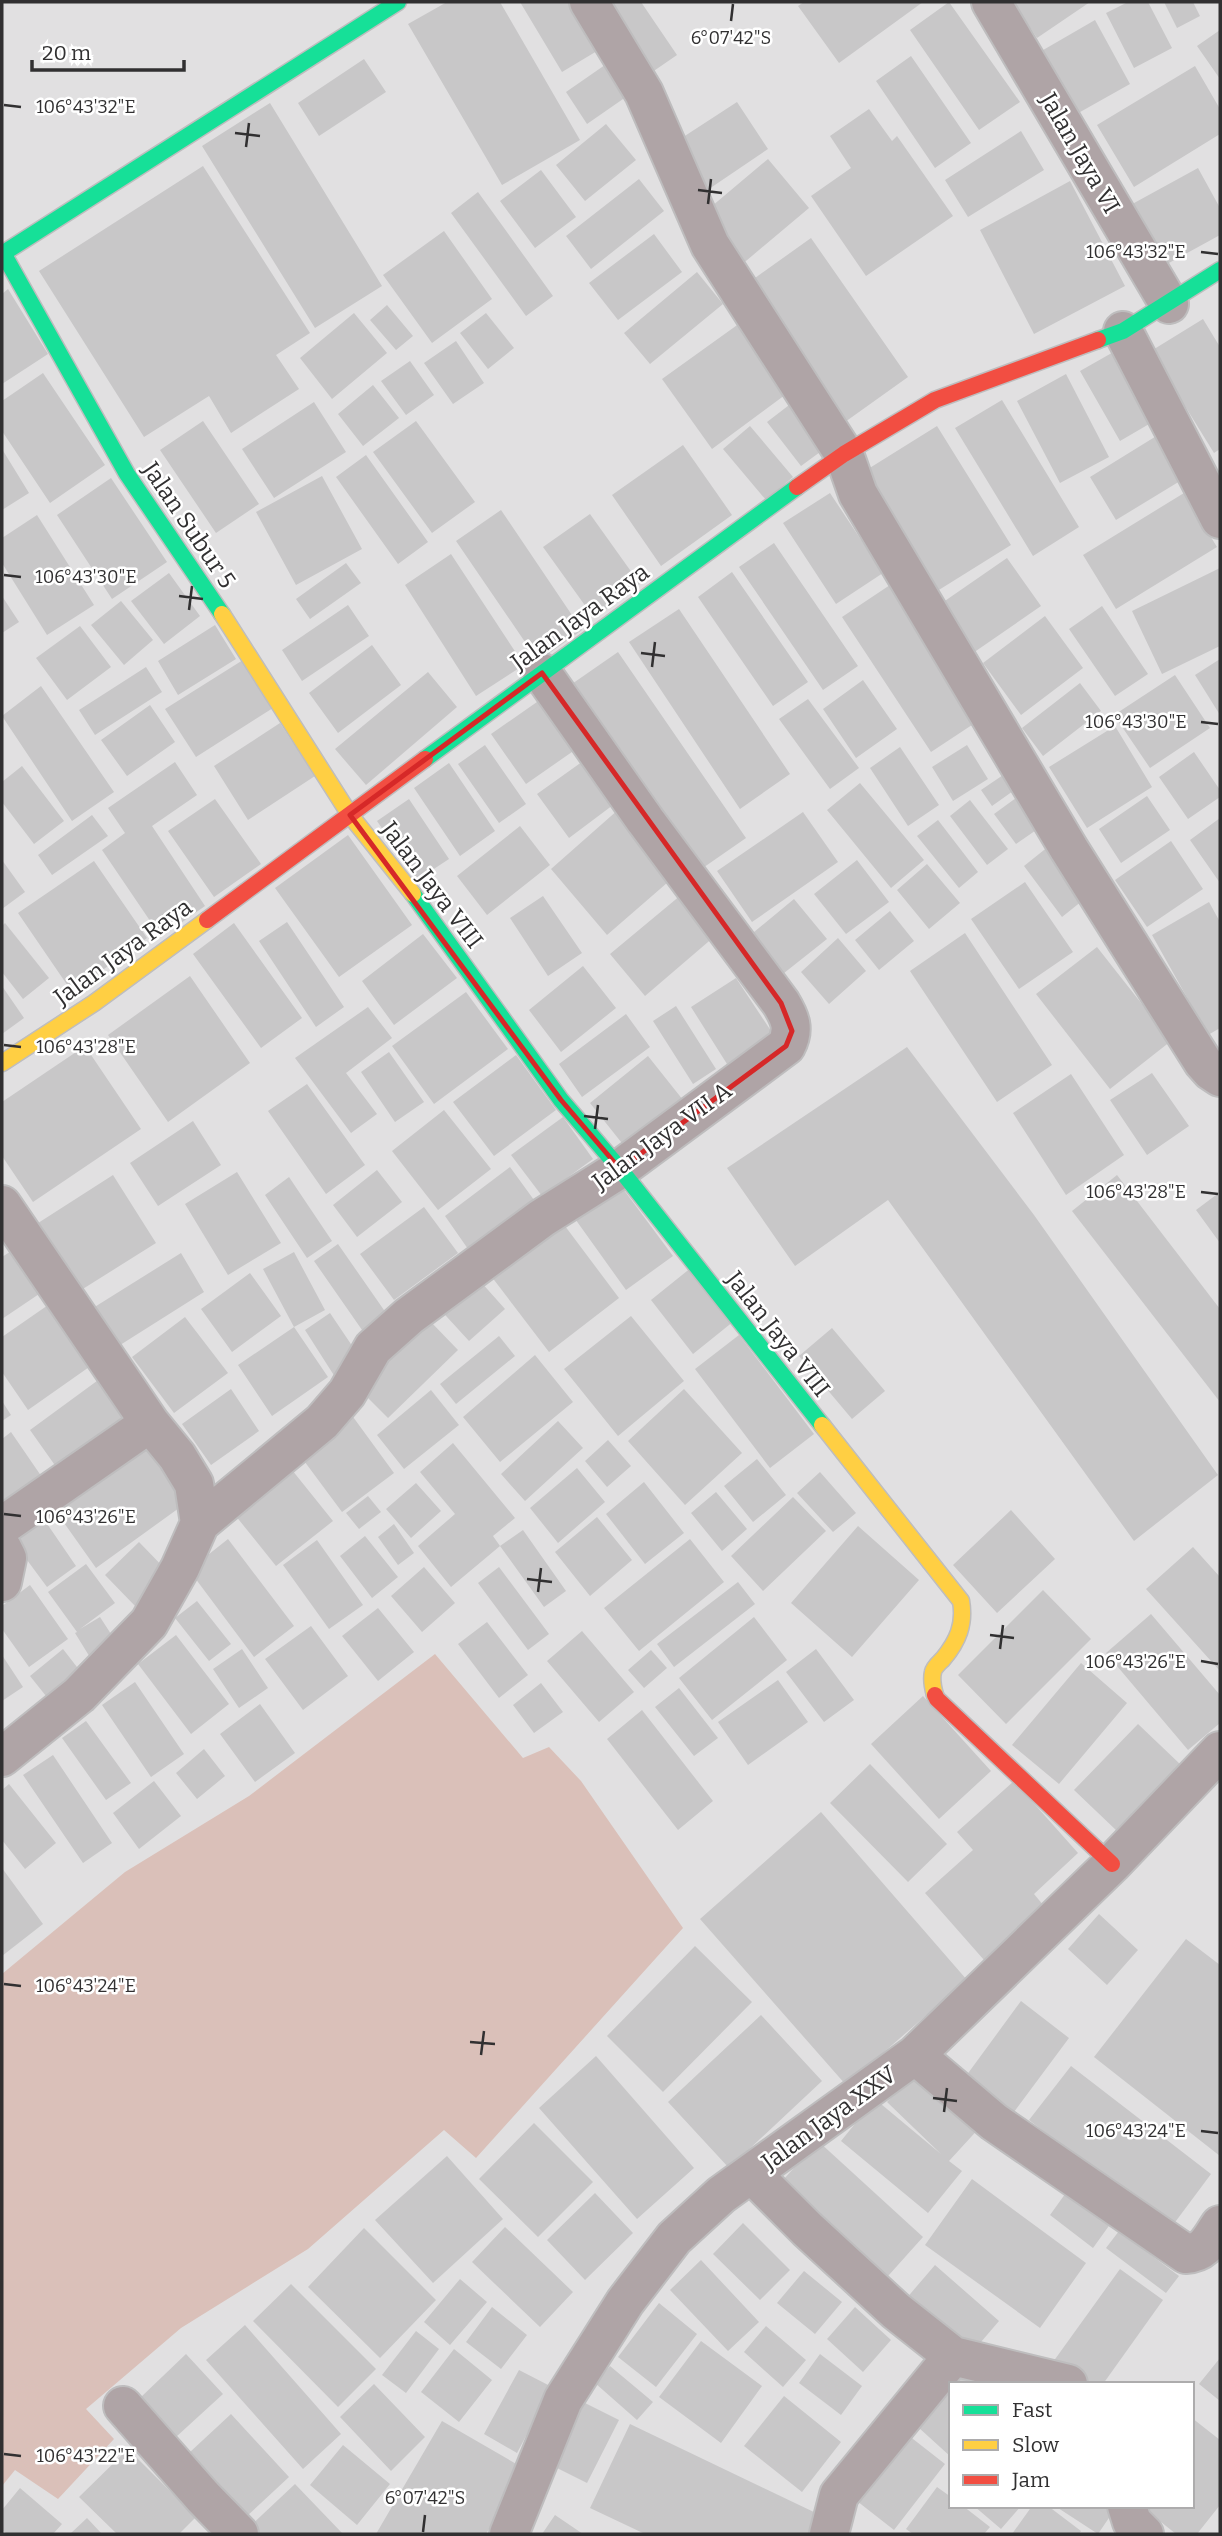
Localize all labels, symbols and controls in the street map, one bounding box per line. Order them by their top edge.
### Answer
text: 6°07'42"S [691,27,771,49]
scale bar [32,28,184,72]
text: 20 m [42,40,91,66]
street label: Jalan Jaya VI [1034,87,1126,218]
text: 106°43'32"E [36,96,136,118]
text: 106°43'32"E [1086,241,1186,263]
street label: Jalan Subur 5 [136,456,241,593]
street label: Jalan Jaya Raya [505,558,654,677]
text: 106°43'30"E [35,566,137,588]
text: 106°43'30"E [1085,711,1187,733]
street label: Jalan Jaya VIII [375,815,489,954]
street label: Jalan Jaya Raya [48,893,197,1012]
text: 106°43'28"E [36,1036,136,1058]
street label: Jalan Jaya VII A [586,1076,737,1196]
text: 106°43'28"E [1086,1181,1186,1203]
street label: Jalan Jaya VIII [720,1265,836,1402]
text: 106°43'26"E [36,1506,136,1528]
text: 106°43'26"E [1086,1651,1186,1673]
text: 106°43'24"E [36,1975,136,1997]
street label: Jalan Jaya XXV [756,2060,902,2177]
text: 106°43'24"E [1086,2120,1186,2142]
legend [949,2382,1194,2508]
text: Fast [1012,2397,1053,2423]
text: Slow [1012,2432,1059,2458]
text: 106°43'22"E [36,2445,136,2467]
text: Jam [1011,2467,1050,2493]
text: 6°07'42"S [385,2487,465,2509]

